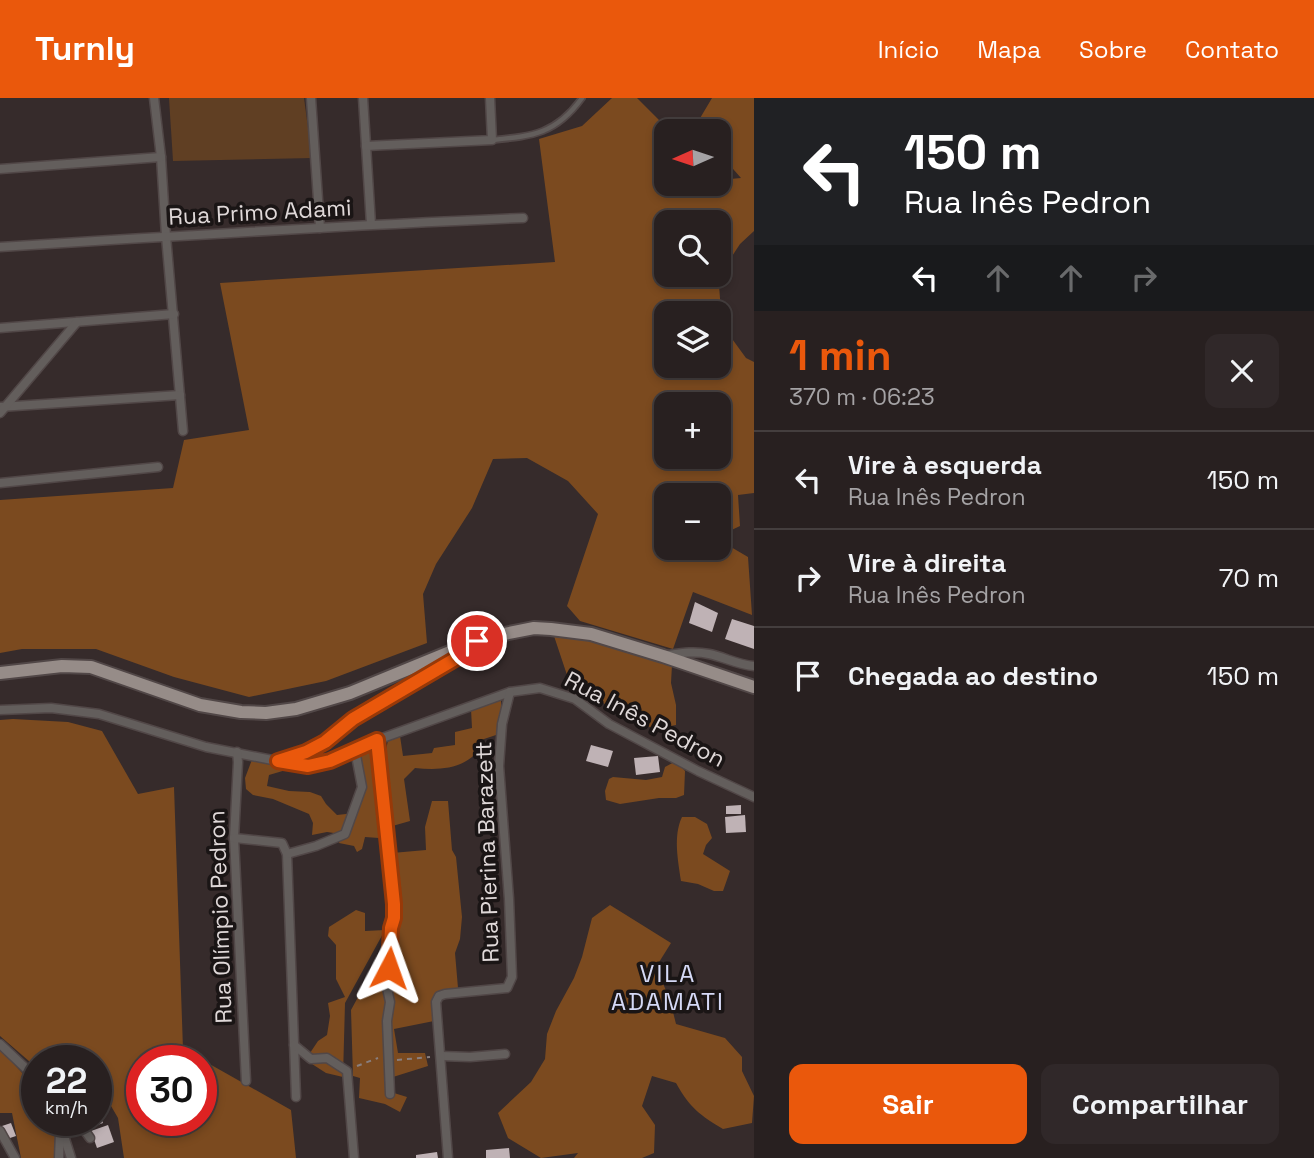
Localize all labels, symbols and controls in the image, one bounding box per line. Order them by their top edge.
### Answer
text: Turnly [35,28,135,70]
text: Início [878,34,939,65]
text: Mapa [977,34,1041,65]
text: Sobre [1079,34,1147,65]
text: Contato [1185,34,1279,65]
north arrow [654,119,732,196]
map controls [654,119,731,560]
text: 150 m [904,121,1042,183]
icon: left [789,126,880,217]
text: Rua Inês Pedron [904,182,1151,222]
street label: Rua Primo Adami [168,192,352,232]
button: search [654,210,731,287]
icon: left [906,259,944,297]
icon: ahead [979,259,1017,297]
icon: ahead [1052,259,1090,297]
icon: right [1125,259,1163,297]
button: layers [654,301,731,378]
text: 1 min [789,329,892,382]
button: close [1205,334,1279,408]
text: 370 m · 06:23 [789,382,935,412]
button: + [654,392,731,469]
text: Vire à esquerda [848,448,1042,482]
icon: left [789,461,827,499]
text: 150 m [1207,463,1279,497]
text: Rua Inês Pedron [848,482,1026,512]
button: − [654,483,731,560]
text: Vire à direita [848,546,1006,580]
icon: right [789,559,827,597]
text: 70 m [1219,561,1279,595]
text: Rua Inês Pedron [848,580,1026,610]
pin [447,611,507,671]
icon: arrive [458,622,496,660]
icon: arrive [789,657,827,695]
text: Chegada ao destino [848,659,1098,693]
text: 150 m [1207,659,1279,693]
street label: Rua Inês Pedron [560,664,730,774]
street label: Rua Pierina Barazett [468,741,506,963]
street label: Rua Olímpio Pedron [201,810,239,1024]
position arrow [352,931,426,1005]
district label: VILA ADAMATI [611,958,725,1017]
speed limit sign: 30 [126,1045,217,1136]
text: 22 [46,1059,87,1103]
button: Sair [789,1064,1027,1144]
button: Compartilhar [1041,1064,1279,1144]
text: km/h [45,1096,88,1119]

